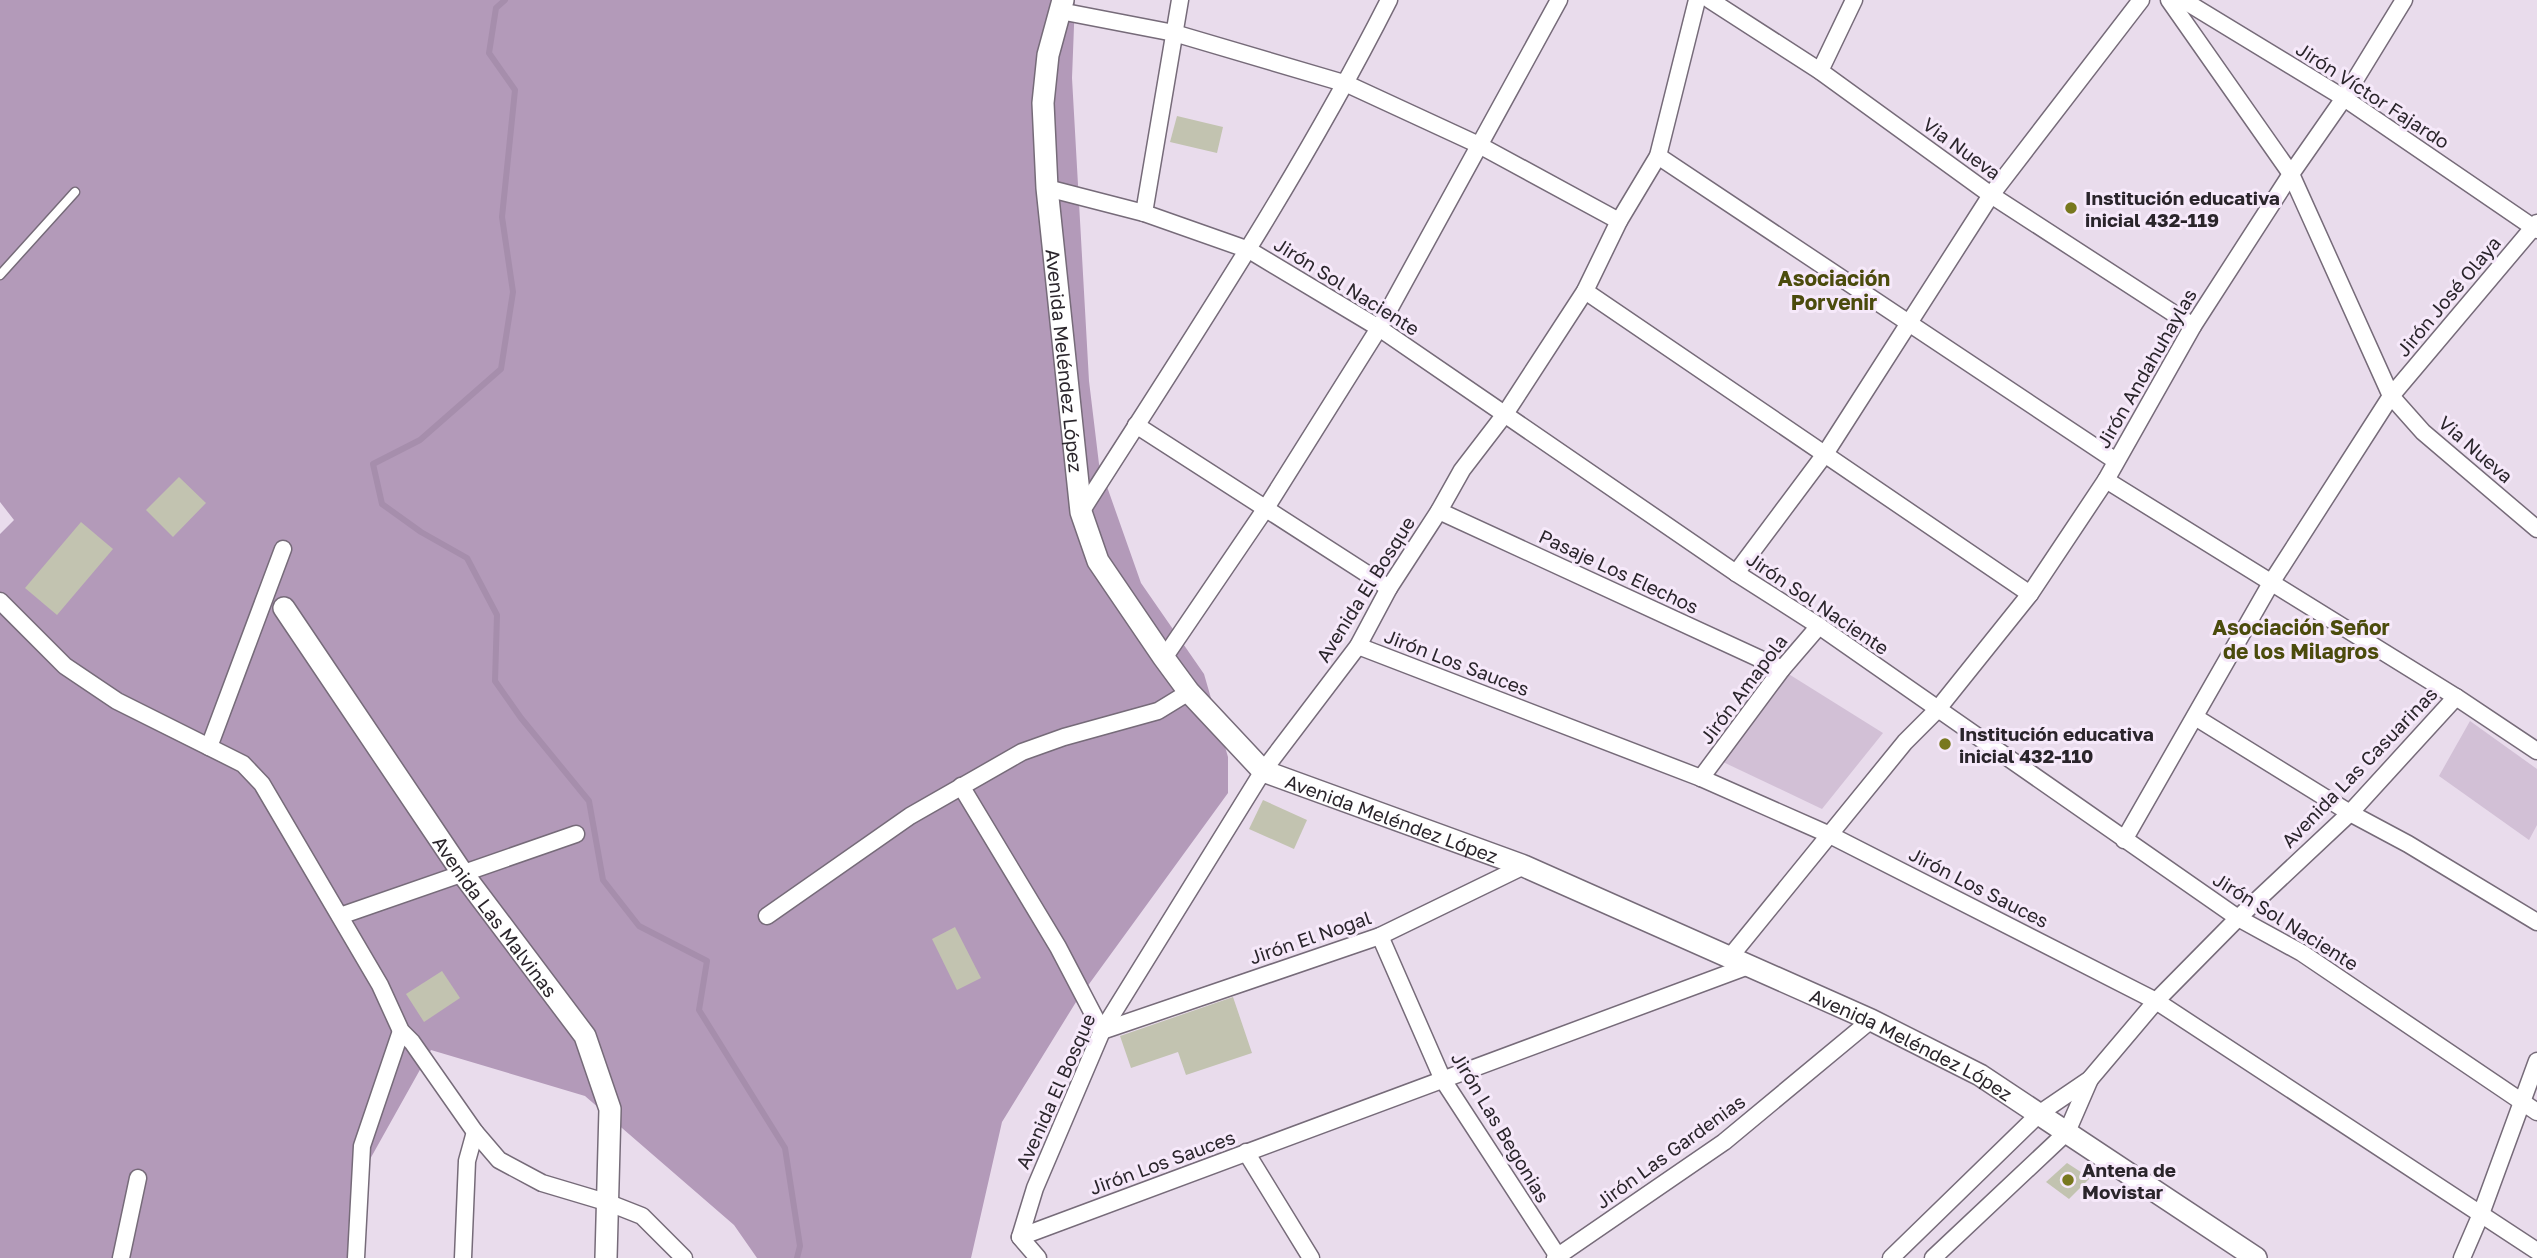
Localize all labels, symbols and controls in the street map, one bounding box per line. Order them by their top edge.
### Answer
street label: Jirón Víctor Fajardo [2292,37,2454,153]
street label: Via Nueva [1919,112,2005,184]
place label: Institución educativa inicial 432-119 [2085,186,2280,231]
marker: Institución educativa inicial 432-119 [2063,200,2079,216]
street label: Jirón José Olaya [2391,231,2505,361]
street label: Jirón Sol Naciente [1270,232,1424,340]
street label: Avenida Meléndez López [1042,248,1088,474]
district label: Asociación Porvenir [1778,265,1890,315]
street label: Jirón Andahuhaylas [2091,284,2201,452]
street label: Via Nueva [2434,411,2518,487]
street label: Avenida El Bosque [1311,512,1419,666]
street label: Pasaje Los Elechos [1536,524,1702,618]
street label: Jirón Sol Naciente [1742,547,1894,659]
district label: Asociación Señor de los Milagros [2212,614,2390,664]
street label: Jirón Los Sauces [1381,624,1533,700]
street label: Jirón Amapola [1694,630,1792,748]
street label: Avenida Las Casuarinas [2276,682,2442,852]
place label: Institución educativa inicial 432-110 [1959,722,2154,767]
marker: Institución educativa inicial 432-110 [1937,736,1953,752]
street label: Avenida Meléndez López [1283,769,1501,867]
street label: Avenida Las Malvinas [429,831,563,1001]
street label: Jirón Los Sauces [1905,842,2053,932]
street label: Jirón Sol Naciente [2209,867,2363,975]
street label: Jirón El Nogal [1246,905,1374,969]
street label: Avenida Meléndez López [1807,983,2017,1105]
street label: Avenida El Bosque [1010,1010,1100,1172]
street label: Jirón Las Begonias [1447,1047,1555,1207]
street label: Jirón Las Gardenias [1591,1089,1749,1213]
street label: Jirón Los Sauces [1086,1125,1238,1199]
place label: Antena de Movistar [2082,1158,2176,1203]
marker: Antena de Movistar [2060,1172,2076,1188]

